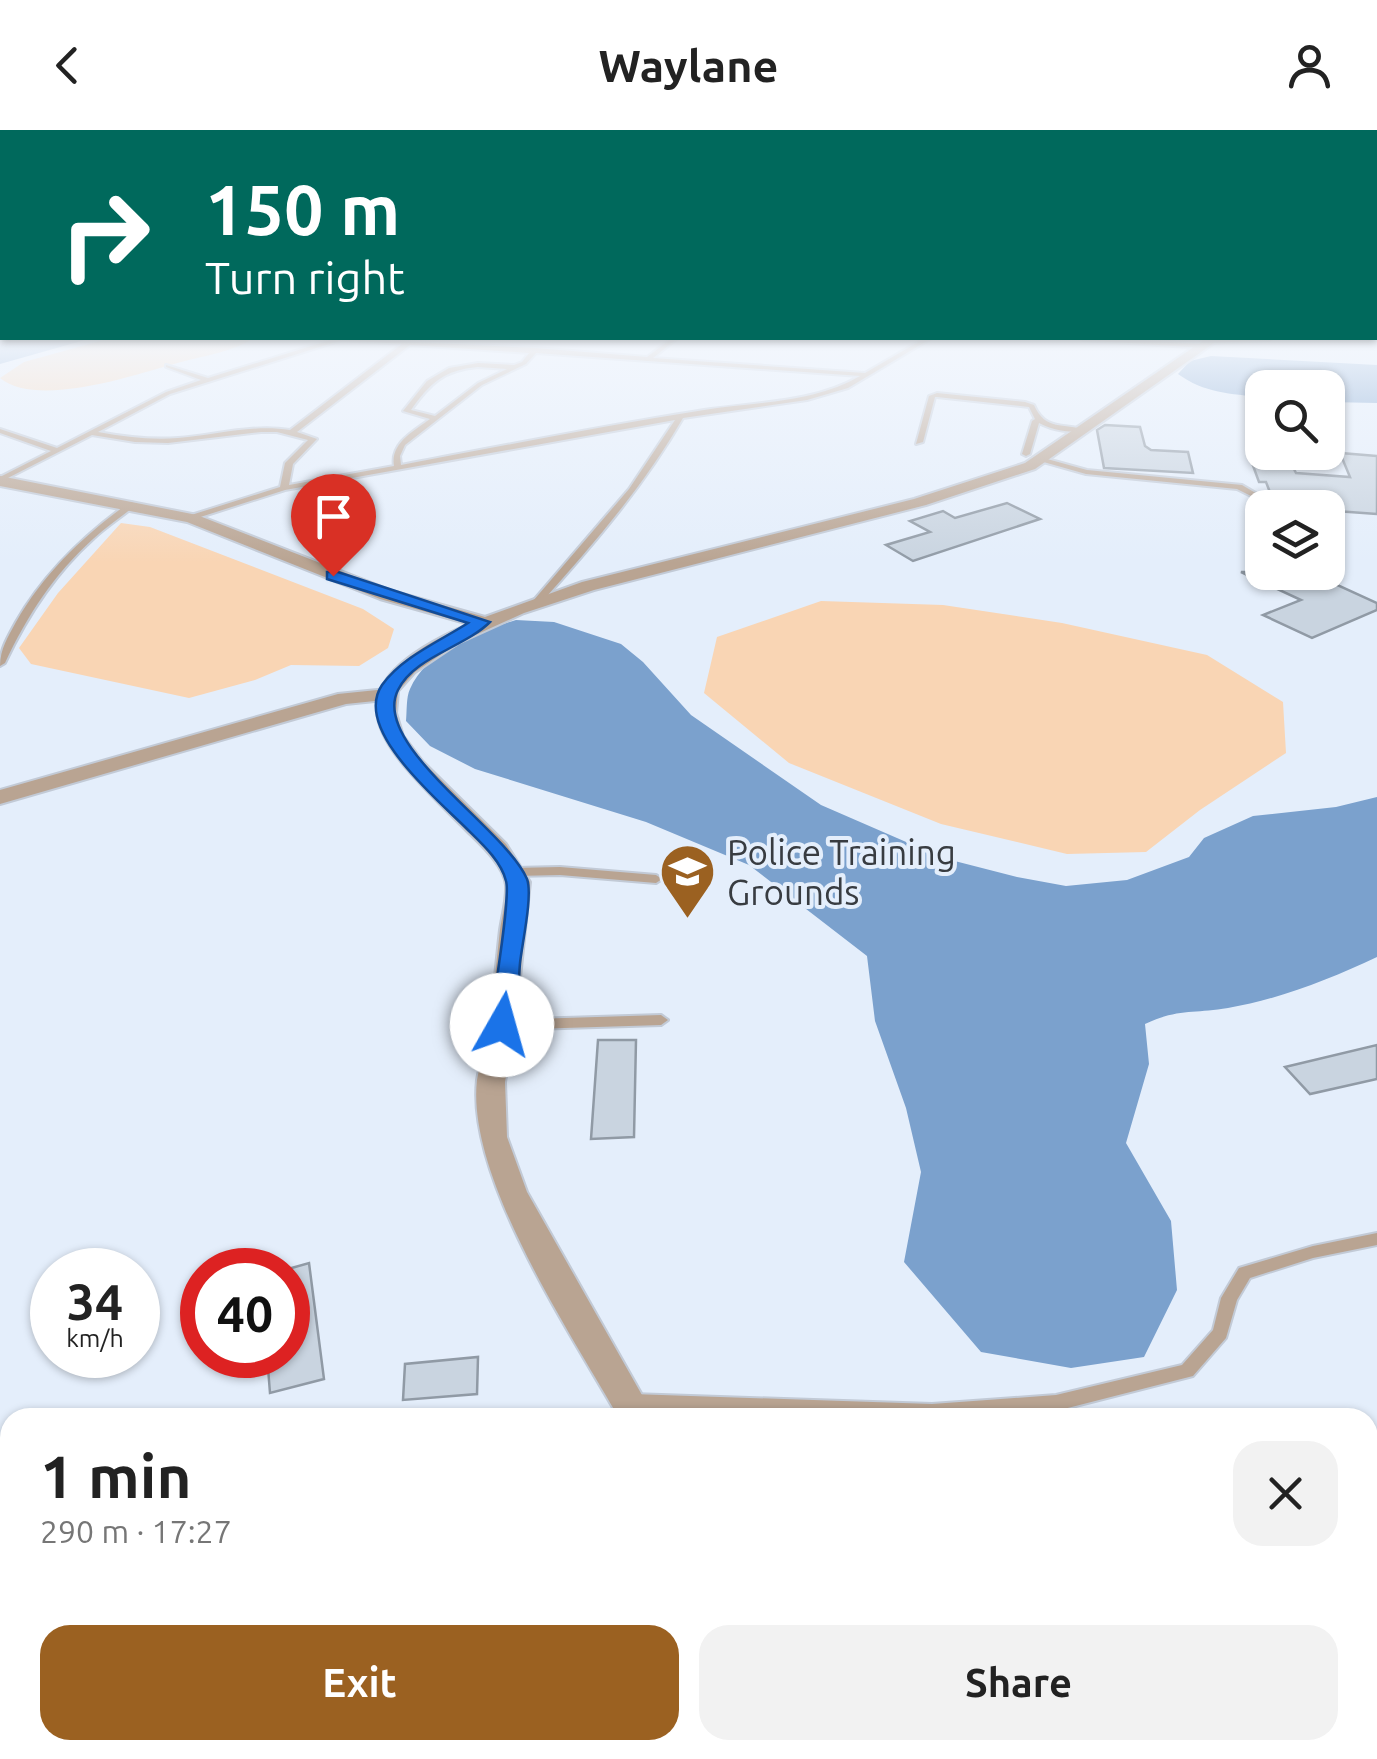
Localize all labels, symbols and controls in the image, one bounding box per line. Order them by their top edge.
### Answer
icon: back [40,38,95,93]
icon: person [1282,38,1337,93]
text: Waylane [599,40,778,91]
icon: right [40,170,170,300]
text: 150 m [205,170,400,248]
text: Turn right [205,252,405,303]
map controls [1245,370,1345,590]
button: search [1245,370,1345,470]
pin [291,474,376,577]
icon: arrive [306,489,361,544]
button: layers [1245,490,1345,590]
place label: Police Training Grounds [727,832,956,912]
school or university icon: Police Training Grounds [658,842,718,921]
position arrow [450,973,554,1077]
speed limit sign: 40 [180,1248,310,1378]
text: 34 [67,1273,123,1329]
text: km/h [66,1324,124,1352]
button: close [1233,1441,1338,1546]
text: 1 min [40,1442,192,1509]
text: 290 m · 17:27 [40,1513,232,1549]
button: Exit [40,1625,679,1740]
button: Share [699,1625,1338,1740]

